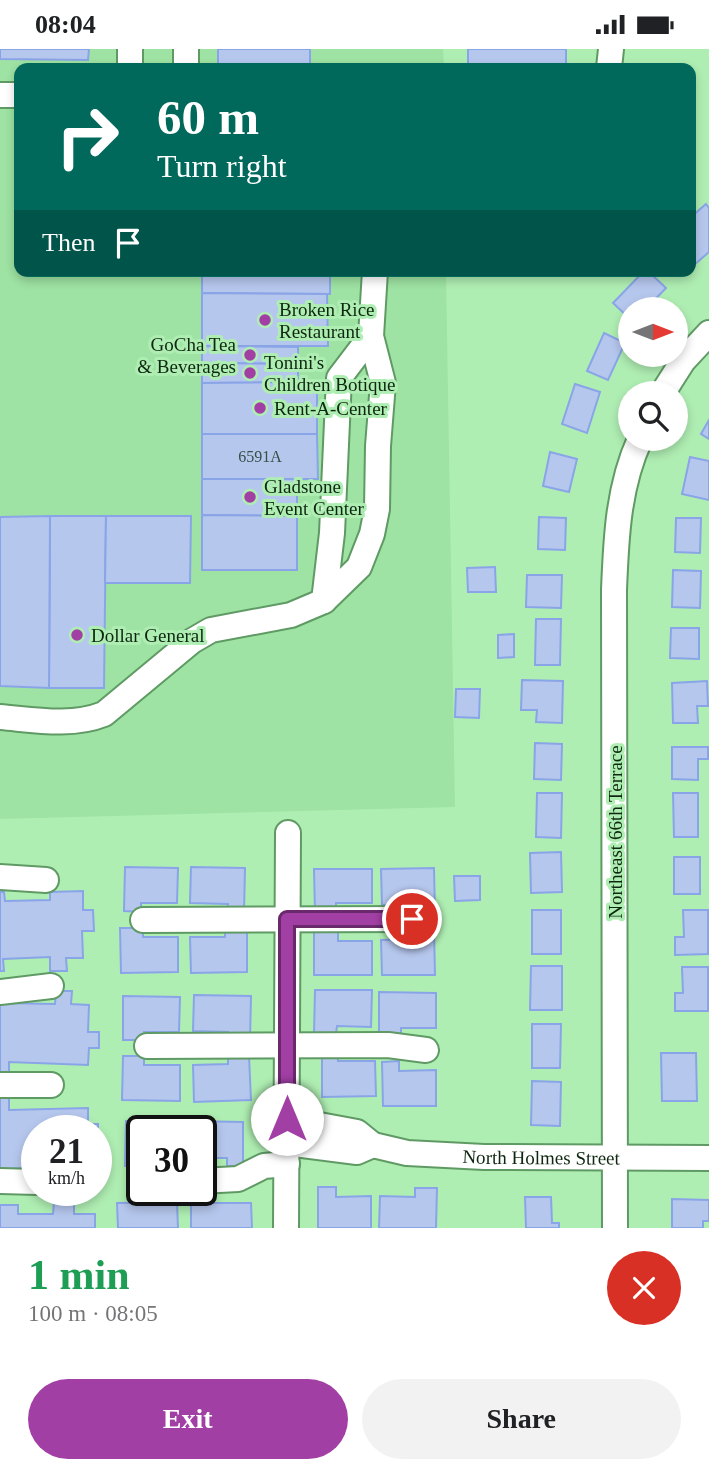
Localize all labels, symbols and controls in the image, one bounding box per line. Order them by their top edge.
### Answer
text: 08:04 [35,10,96,39]
text: 60 m [157,90,259,145]
icon: right [42,91,133,182]
text: Turn right [157,148,287,184]
icon: arrive [109,224,147,262]
text: Then [42,228,95,257]
north arrow [618,297,688,367]
map controls [618,297,688,451]
place label: Broken Rice Restaurant [279,299,375,342]
marker: Broken Rice Restaurant [257,312,273,328]
place label: GoCha Tea & Beverages [137,334,237,377]
marker: GoCha Tea & Beverages [242,347,258,363]
place label: Tonini's Children Botique [264,352,395,395]
marker: Tonini's Children Botique [242,365,258,381]
button: search [618,381,688,451]
place label: Rent-A-Center [274,398,388,419]
marker: Rent-A-Center [252,400,268,416]
house number: 6591A [238,448,282,465]
place label: Gladstone Event Center [264,476,364,519]
marker: Gladstone Event Center [242,489,258,505]
place label: Dollar General [91,625,204,646]
marker: Dollar General [69,627,85,643]
street label: Northeast 66th Terrace [605,745,626,919]
pin [382,889,442,949]
icon: arrive [393,900,431,938]
position arrow [250,1082,324,1156]
speed limit sign: 30 [126,1115,217,1206]
text: 21 [49,1132,84,1171]
street label: North Holmes Street [462,1145,621,1168]
text: km/h [48,1168,85,1188]
button: close [607,1251,681,1325]
text: 1 min [28,1252,130,1298]
text: 100 m · 08:05 [28,1301,158,1326]
button: Exit [28,1379,348,1459]
button: Share [362,1379,681,1459]

